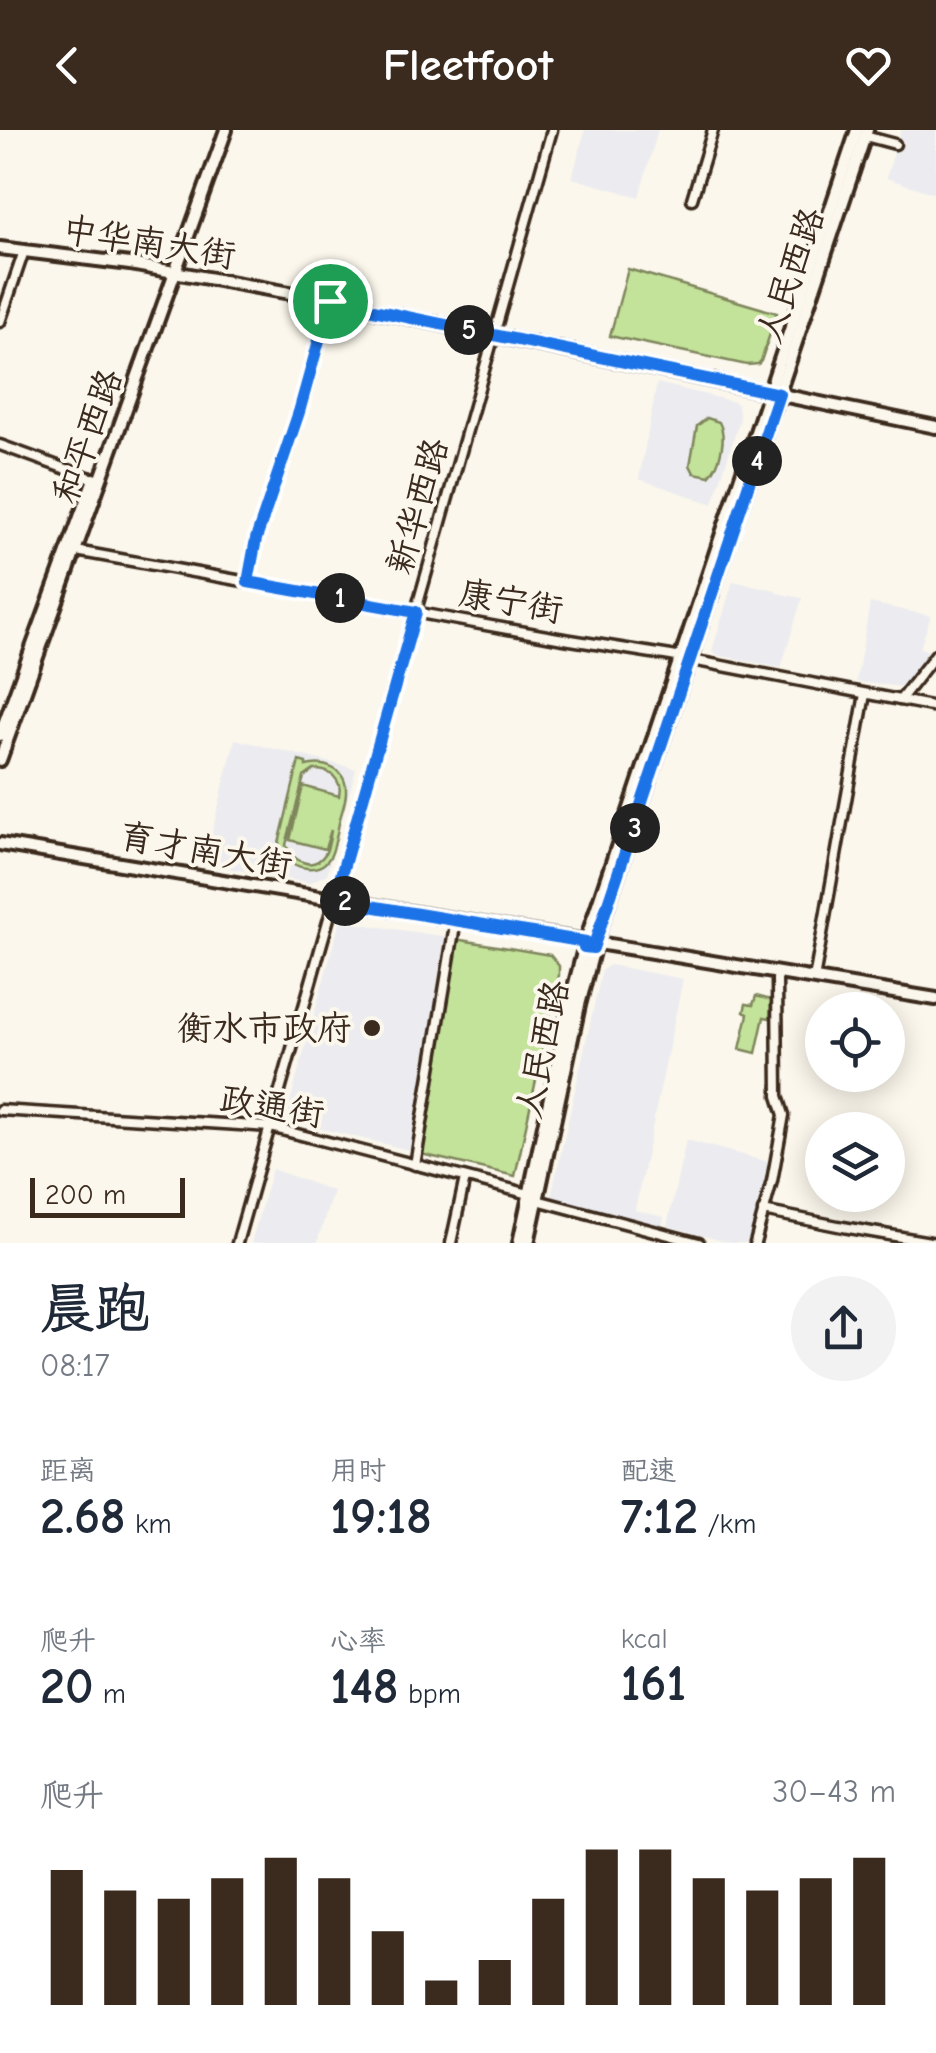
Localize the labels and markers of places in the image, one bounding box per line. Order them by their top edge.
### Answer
pin [288,259,373,344]
pin: 5 [444,305,494,355]
pin: 4 [732,436,782,486]
pin: 1 [315,573,365,623]
pin: 3 [610,803,660,853]
pin: 2 [320,876,370,926]
place label: 衡水市政府 [177,1008,352,1049]
marker: 衡水市政府 [361,1017,383,1039]

